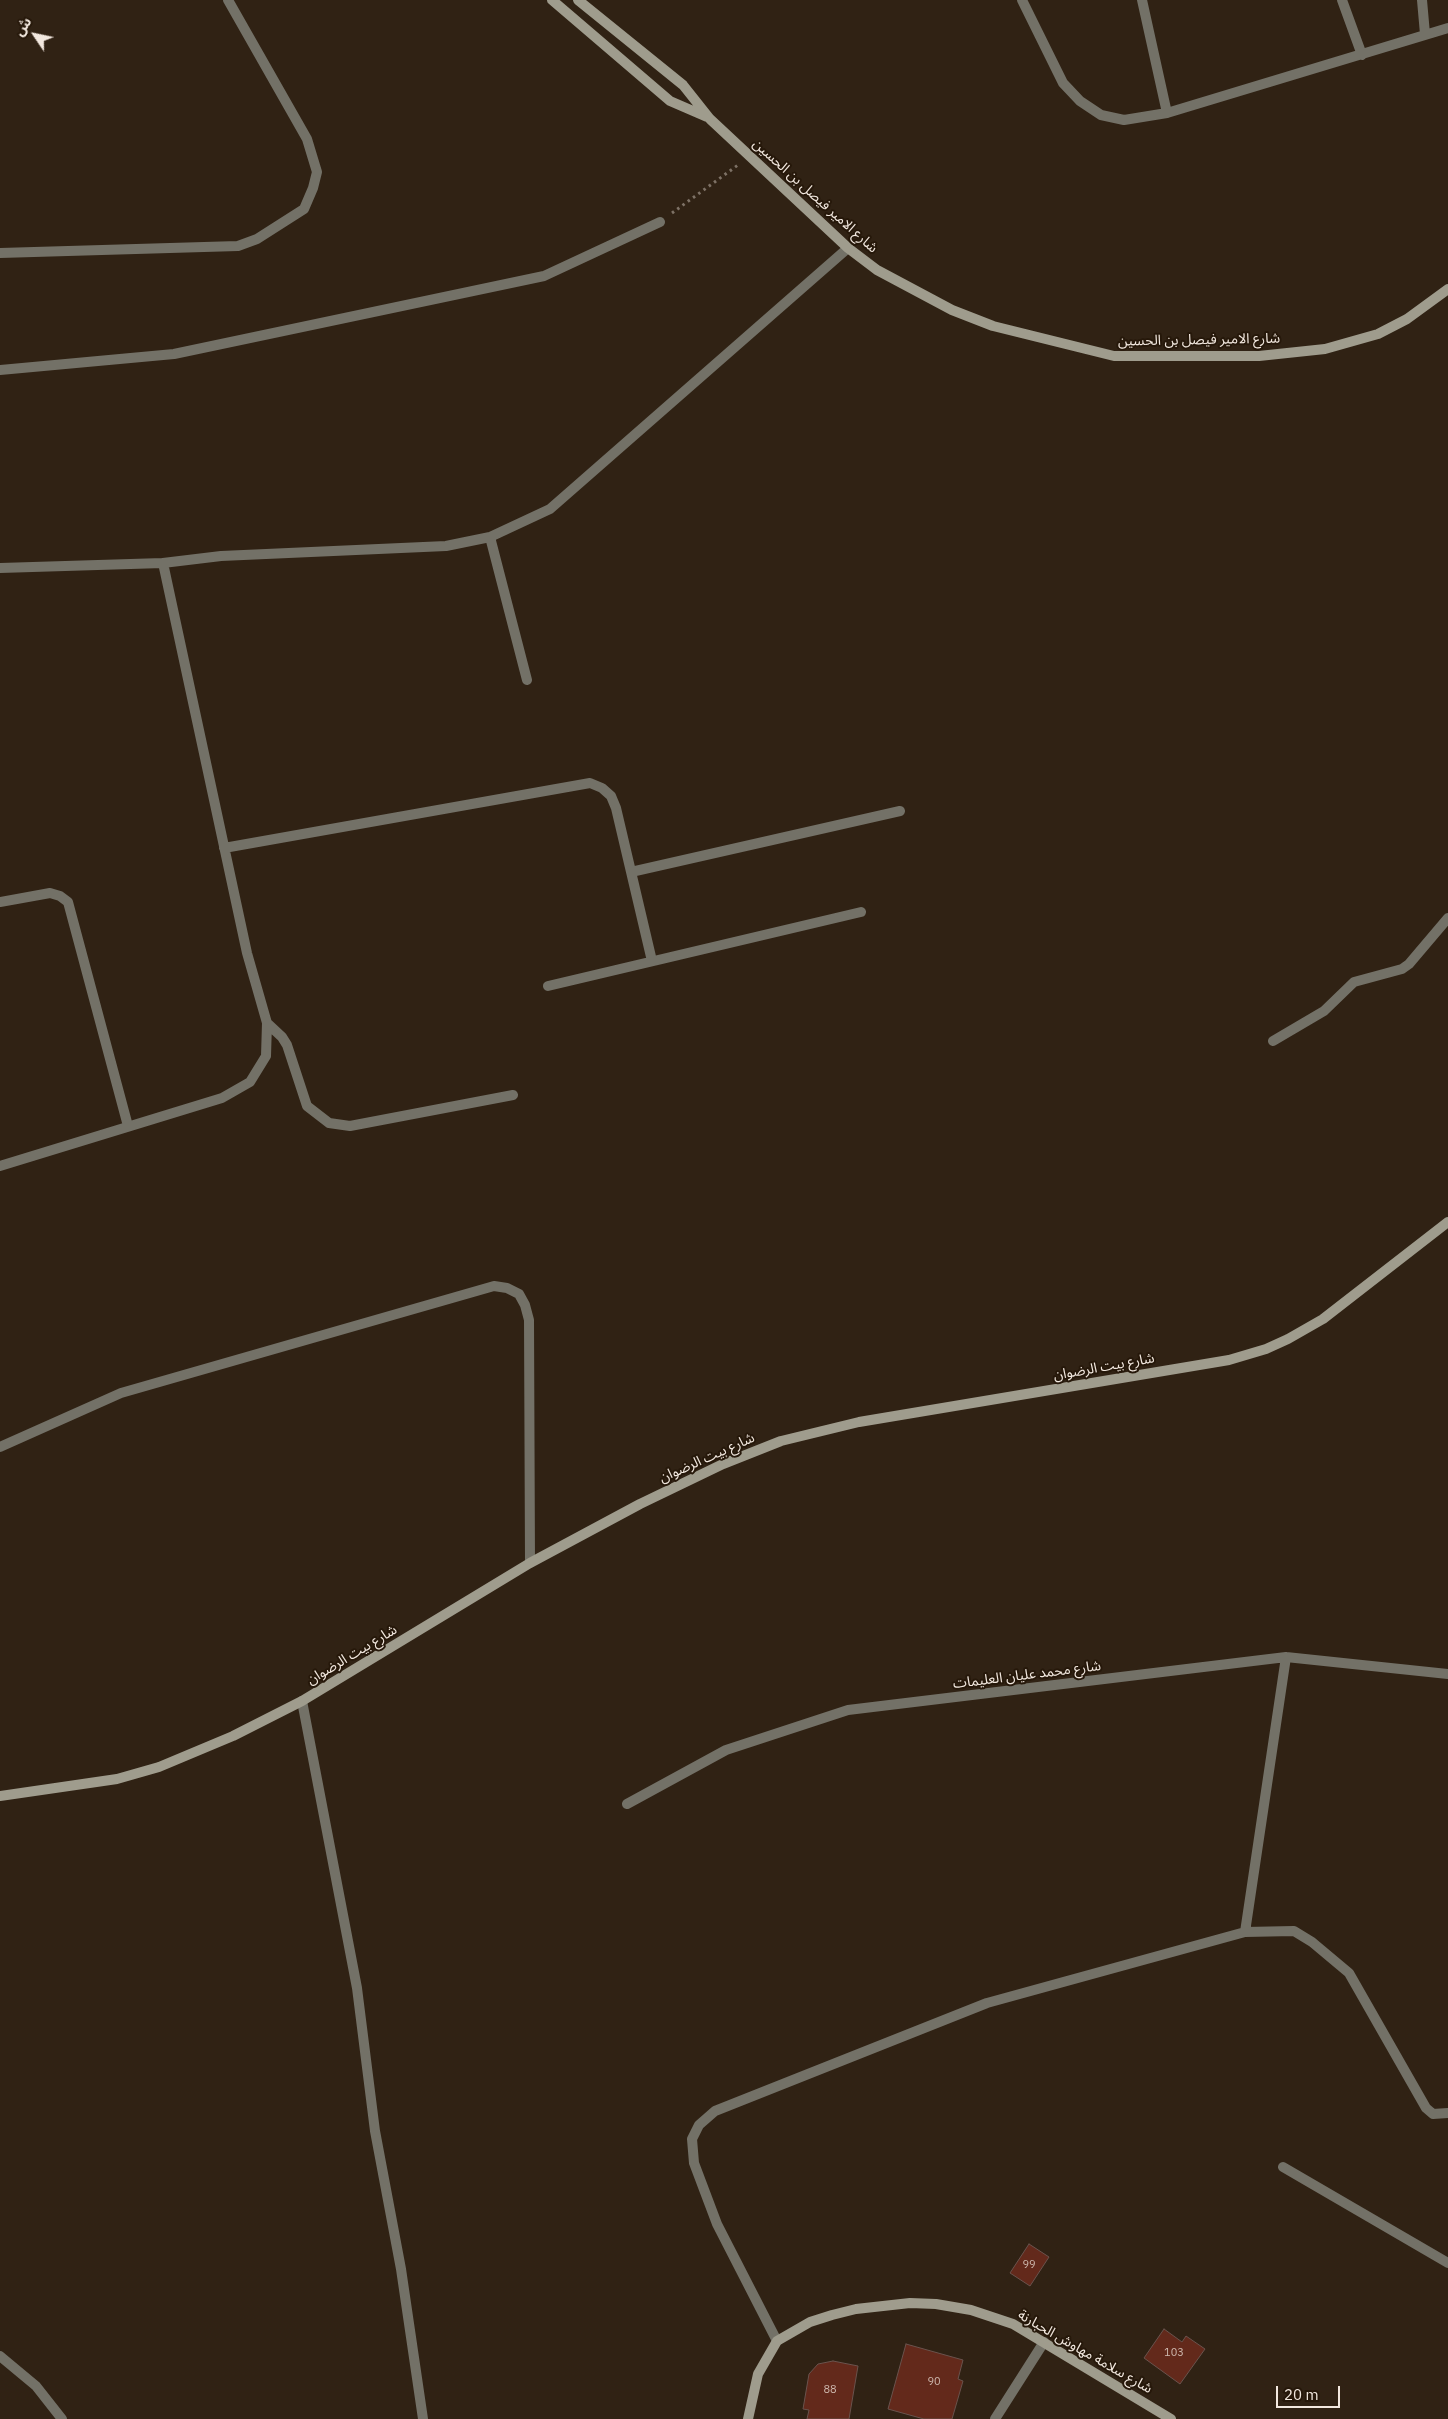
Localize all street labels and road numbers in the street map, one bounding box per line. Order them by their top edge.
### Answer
street label: شارع الامير فيصل بن الحسين [749,135,881,257]
street label: شارع الامير فيصل بن الحسين [1118,330,1280,350]
street label: شارع بيت الرضوان [1052,1350,1156,1384]
street label: شارع بيت الرضوان [657,1429,757,1487]
street label: شارع بيت الرضوان [304,1621,400,1689]
street label: شارع محمد عليان العليمات [952,1658,1102,1692]
street label: شارع سلامة مهاوش الحبارنة [1015,2307,1155,2397]

